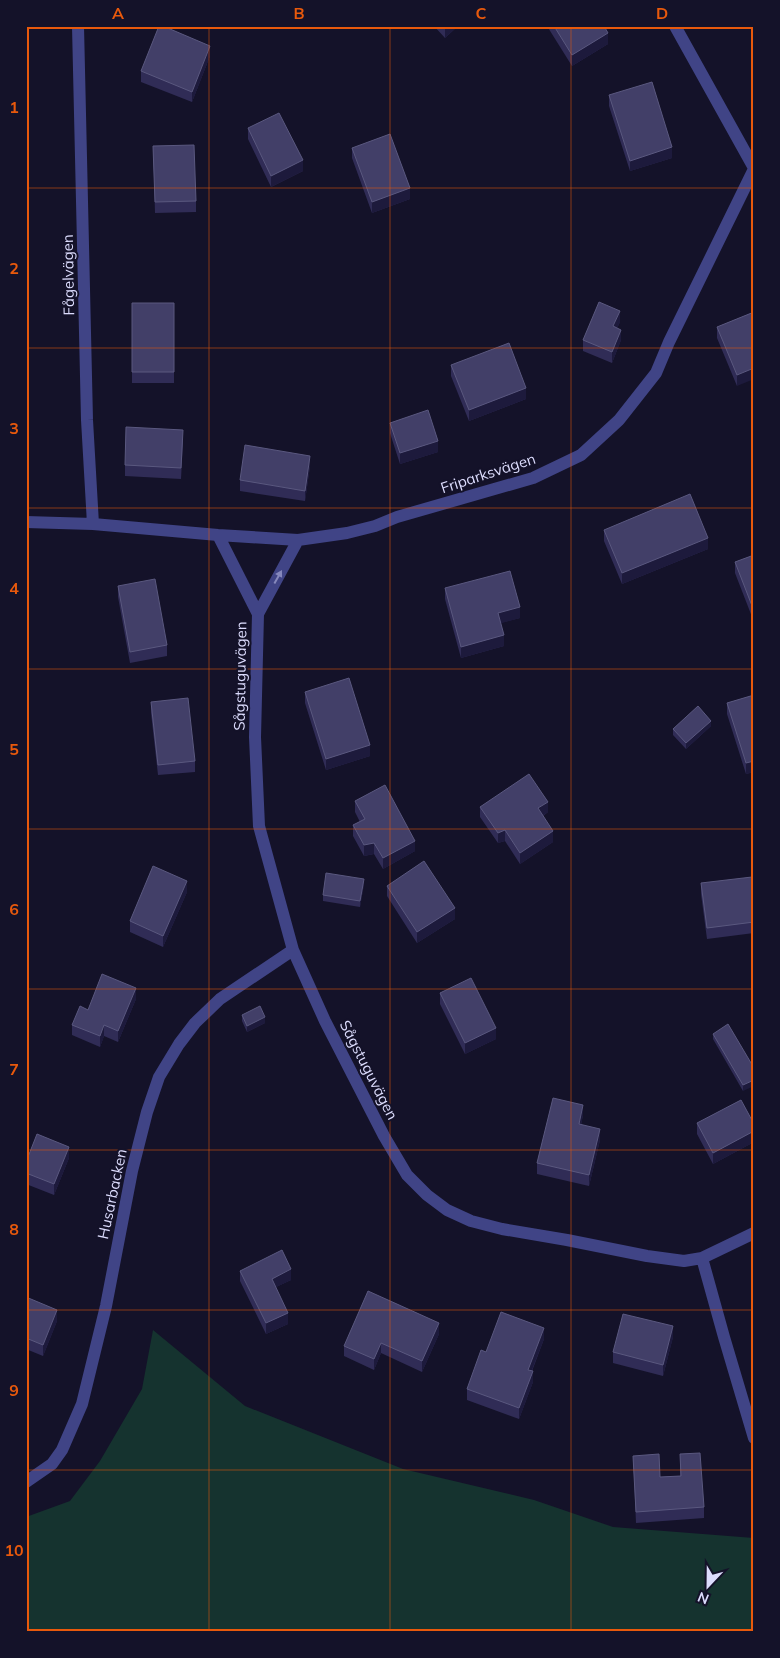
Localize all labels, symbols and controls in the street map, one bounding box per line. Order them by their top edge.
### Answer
text: A [112,3,124,23]
text: B [293,3,305,23]
text: C [476,3,487,23]
text: D [656,3,668,23]
text: 1 [9,97,19,117]
street label: Fågelvägen [58,234,78,316]
text: 2 [9,258,19,278]
text: 3 [9,418,19,438]
street label: Friparksvägen [438,449,538,497]
one-way arrow [274,570,282,584]
text: 4 [9,578,19,598]
street label: Sågstuguvägen [230,621,250,731]
text: 5 [9,739,19,759]
text: 6 [9,899,19,919]
street label: Sågstuguvägen [336,1017,402,1123]
text: 7 [9,1059,19,1079]
street label: Husarbacken [93,1147,131,1241]
text: 8 [9,1219,19,1239]
text: 9 [9,1380,19,1400]
text: 10 [4,1540,24,1560]
north arrow [682,1560,732,1610]
text: N [695,1588,711,1608]

